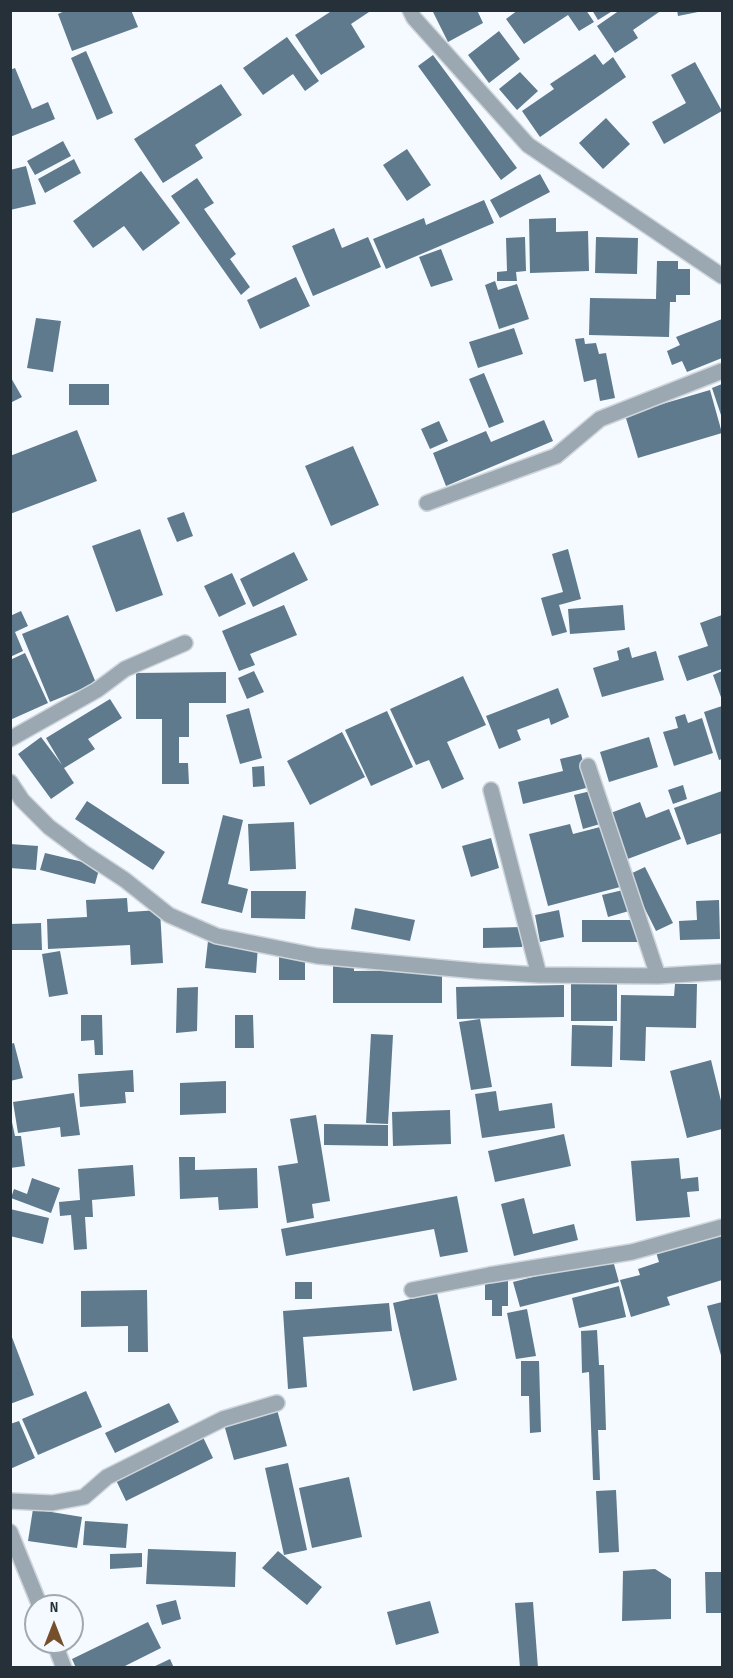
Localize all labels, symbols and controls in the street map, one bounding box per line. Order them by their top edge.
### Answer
north arrow [24,1594,84,1654]
text: N [50,1598,58,1617]

